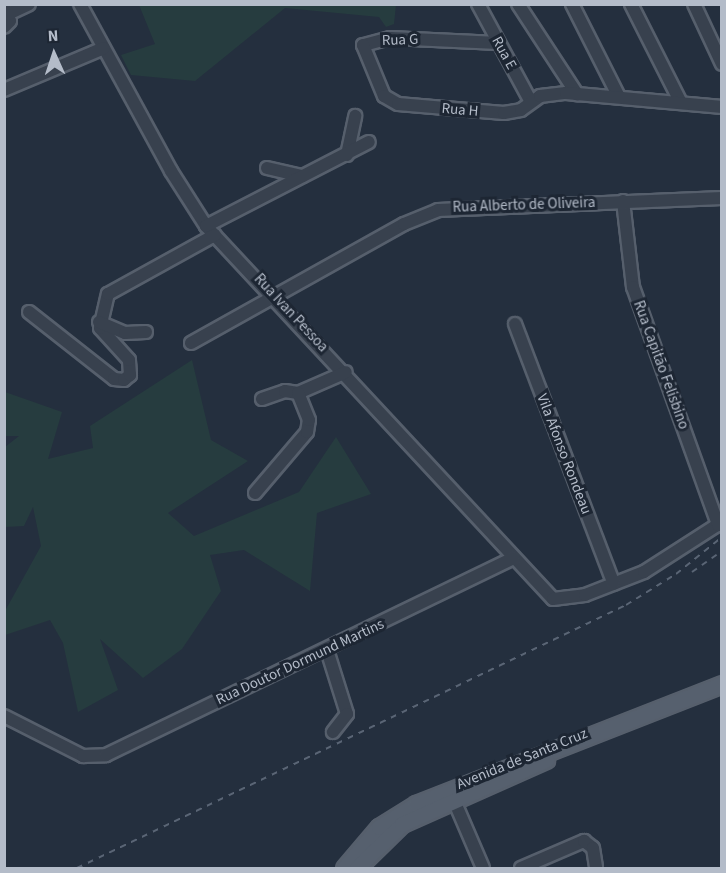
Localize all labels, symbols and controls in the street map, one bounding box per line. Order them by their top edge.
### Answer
north arrow [24,24,84,84]
text: N [47,25,59,47]
street label: Rua G [381,30,419,50]
street label: Rua E [488,33,520,73]
street label: Rua H [441,99,479,121]
street label: Rua Alberto de Oliveira [452,194,596,216]
street label: Rua Ivan Pessoa [250,270,332,356]
street label: Rua Capitão Felisbino [629,298,693,432]
street label: Vila Afonso Rondeau [533,391,595,517]
street label: Rua Doutor Dormund Martins [213,615,387,709]
street label: Avenida de Santa Cruz [454,725,590,793]

